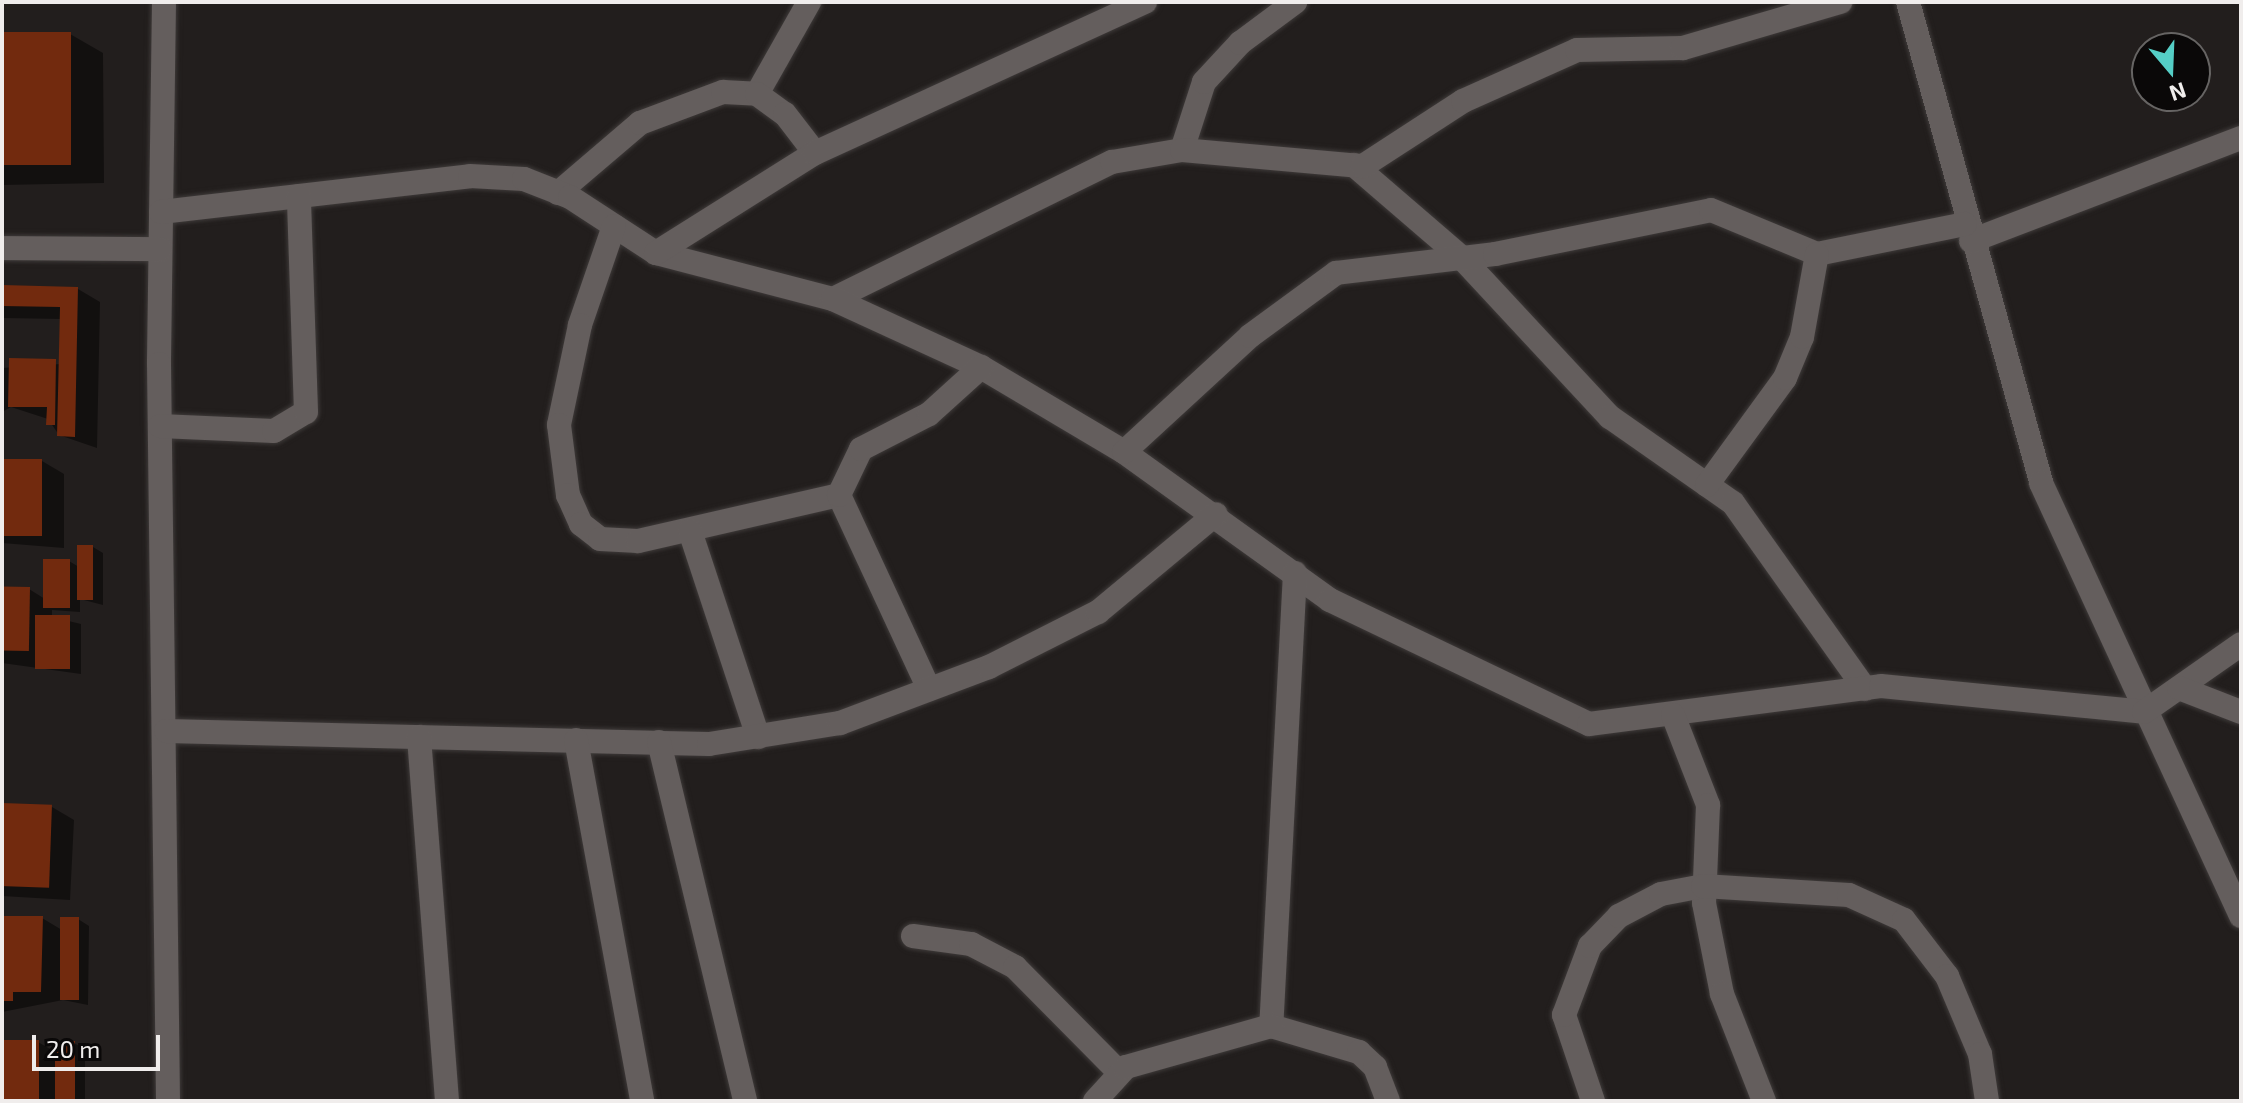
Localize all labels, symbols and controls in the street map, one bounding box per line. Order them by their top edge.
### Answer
north arrow [2131,32,2211,112]
text: N [2166,78,2190,108]
scale bar [36,1019,164,1069]
text: 20 m [46,1034,100,1063]

